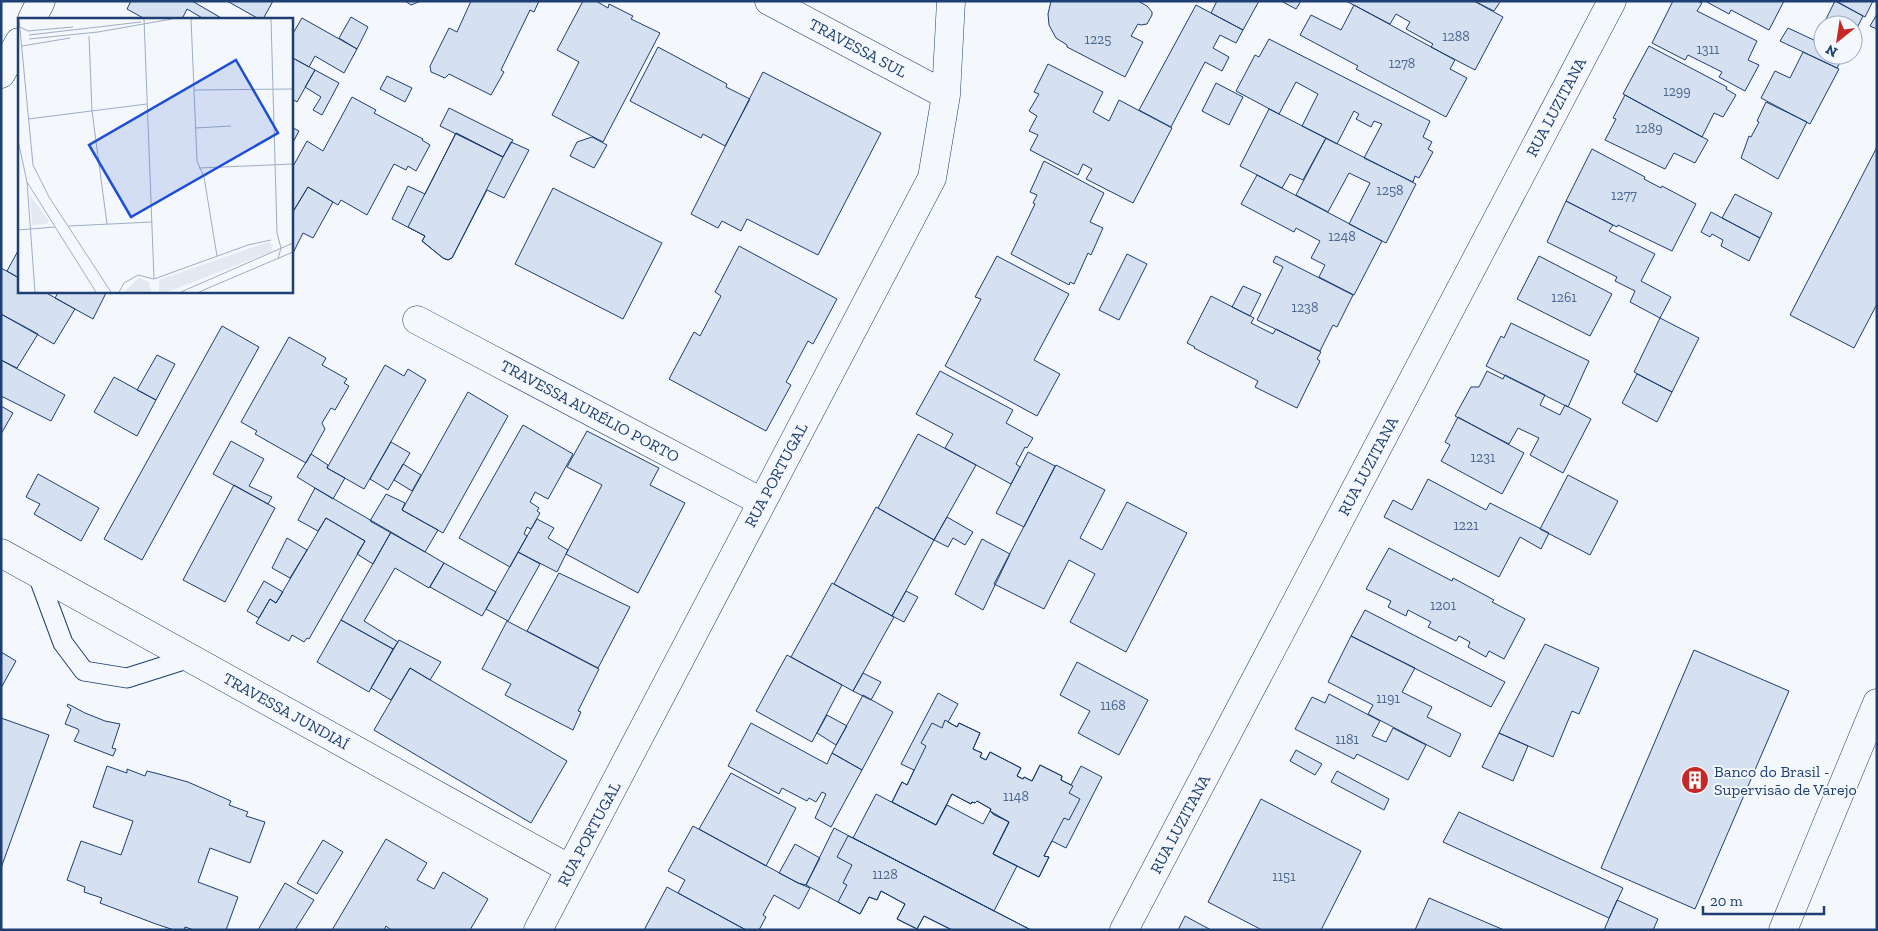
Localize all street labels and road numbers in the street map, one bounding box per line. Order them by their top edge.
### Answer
street label: TRAVESSA SUL [806,14,910,82]
street label: RUA LUZITANA [1522,54,1590,160]
street label: TRAVESSA AURÉLIO PORTO [497,356,683,466]
street label: RUA LUZITANA [1334,413,1402,519]
street label: RUA PORTUGAL [740,419,812,530]
street label: TRAVESSA JUNDIAÍ [220,668,352,754]
street label: RUA LUZITANA [1146,771,1214,877]
street label: RUA PORTUGAL [553,778,625,889]

